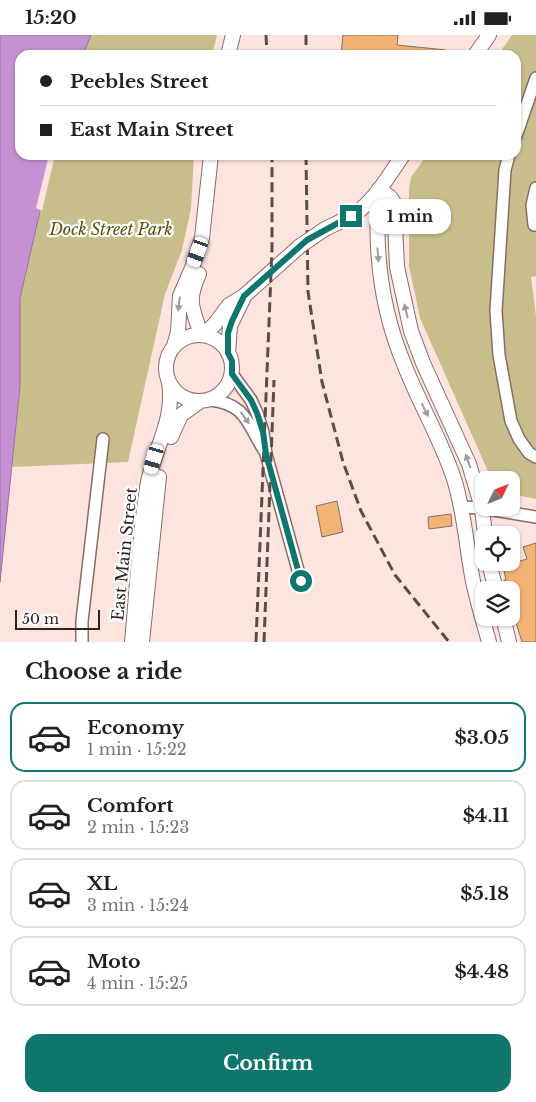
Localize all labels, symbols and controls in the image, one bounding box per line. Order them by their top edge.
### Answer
text: 15:20 [25,6,77,29]
text: Peebles Street [70,70,209,93]
text: East Main Street [70,118,234,141]
callout: 1 min [368,199,451,233]
route end [340,205,362,227]
text: 1 min [387,206,433,226]
park label: Dock Street Park [48,219,173,239]
car [185,235,210,269]
one-way arrow [375,248,383,264]
one-way arrow [175,296,183,312]
one-way arrow [402,304,410,319]
one-way arrow [421,403,429,417]
one-way arrow [240,411,250,425]
car [142,443,165,475]
one-way arrow [464,453,472,468]
north arrow [475,471,520,516]
map controls [475,471,520,626]
street label: East Main Street [107,486,141,622]
button: locate [475,526,520,571]
route start [290,570,312,592]
button: layers [475,581,520,626]
scale bar [15,607,100,630]
text: 50 m [22,610,59,628]
text: Choose a ride [25,658,182,685]
icon: car [27,715,72,760]
text: Economy [87,716,184,739]
text: $3.05 [454,726,509,749]
text: 1 min · 15:22 [87,739,187,759]
icon: car [27,793,72,838]
text: Comfort [87,794,174,817]
text: $4.11 [463,804,509,827]
text: 2 min · 15:23 [87,817,189,837]
icon: car [27,871,72,916]
text: XL [87,872,117,895]
text: $5.18 [460,882,509,905]
text: 3 min · 15:24 [87,895,189,915]
icon: car [27,949,72,994]
text: Moto [87,950,141,973]
text: $4.48 [455,960,509,983]
text: 4 min · 15:25 [87,973,188,993]
button: Confirm [25,1034,511,1092]

